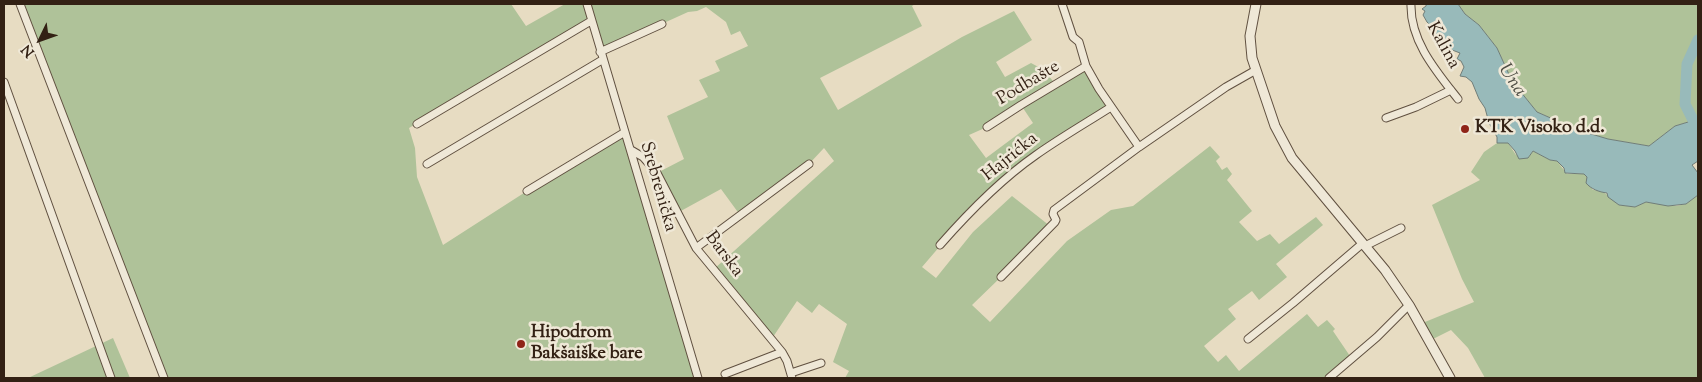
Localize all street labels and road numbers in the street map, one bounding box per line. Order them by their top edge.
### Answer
street label: Kalina [1420,19,1464,73]
street label: Podbašte [994,57,1064,111]
street label: Hajrićka [979,129,1043,187]
street label: Srebrenička [634,140,680,234]
street label: Barska [699,228,747,282]

